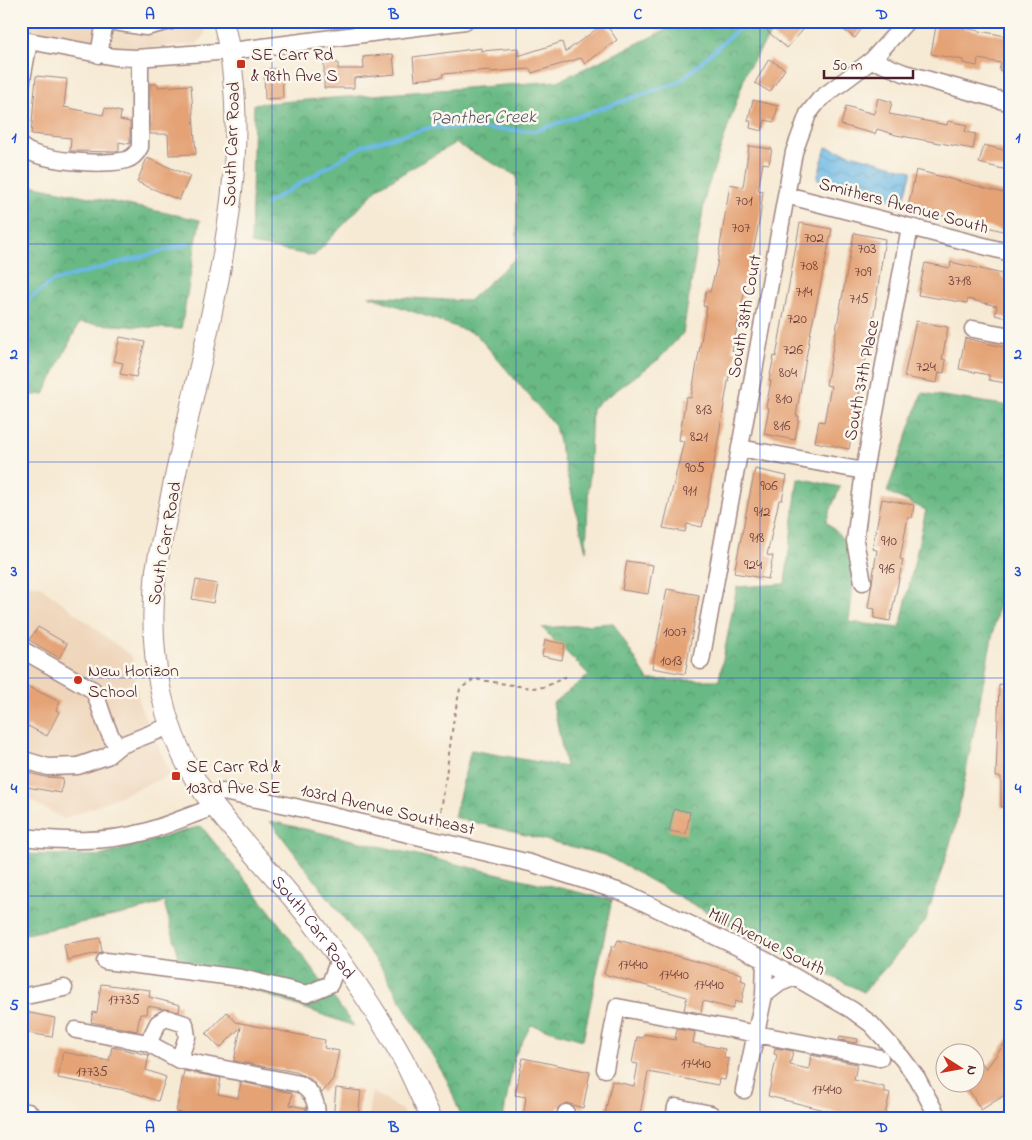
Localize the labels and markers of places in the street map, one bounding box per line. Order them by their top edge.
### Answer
place label: SE Carr Rd & 98th Ave S [251,43,338,90]
marker: SE Carr Rd & 98th Ave S [235,58,247,70]
place label: New Horizon School [88,659,179,706]
marker: New Horizon School [72,674,84,686]
place label: SE Carr Rd & 103rd Ave SE [186,755,281,802]
marker: SE Carr Rd & 103rd Ave SE [170,770,182,782]

